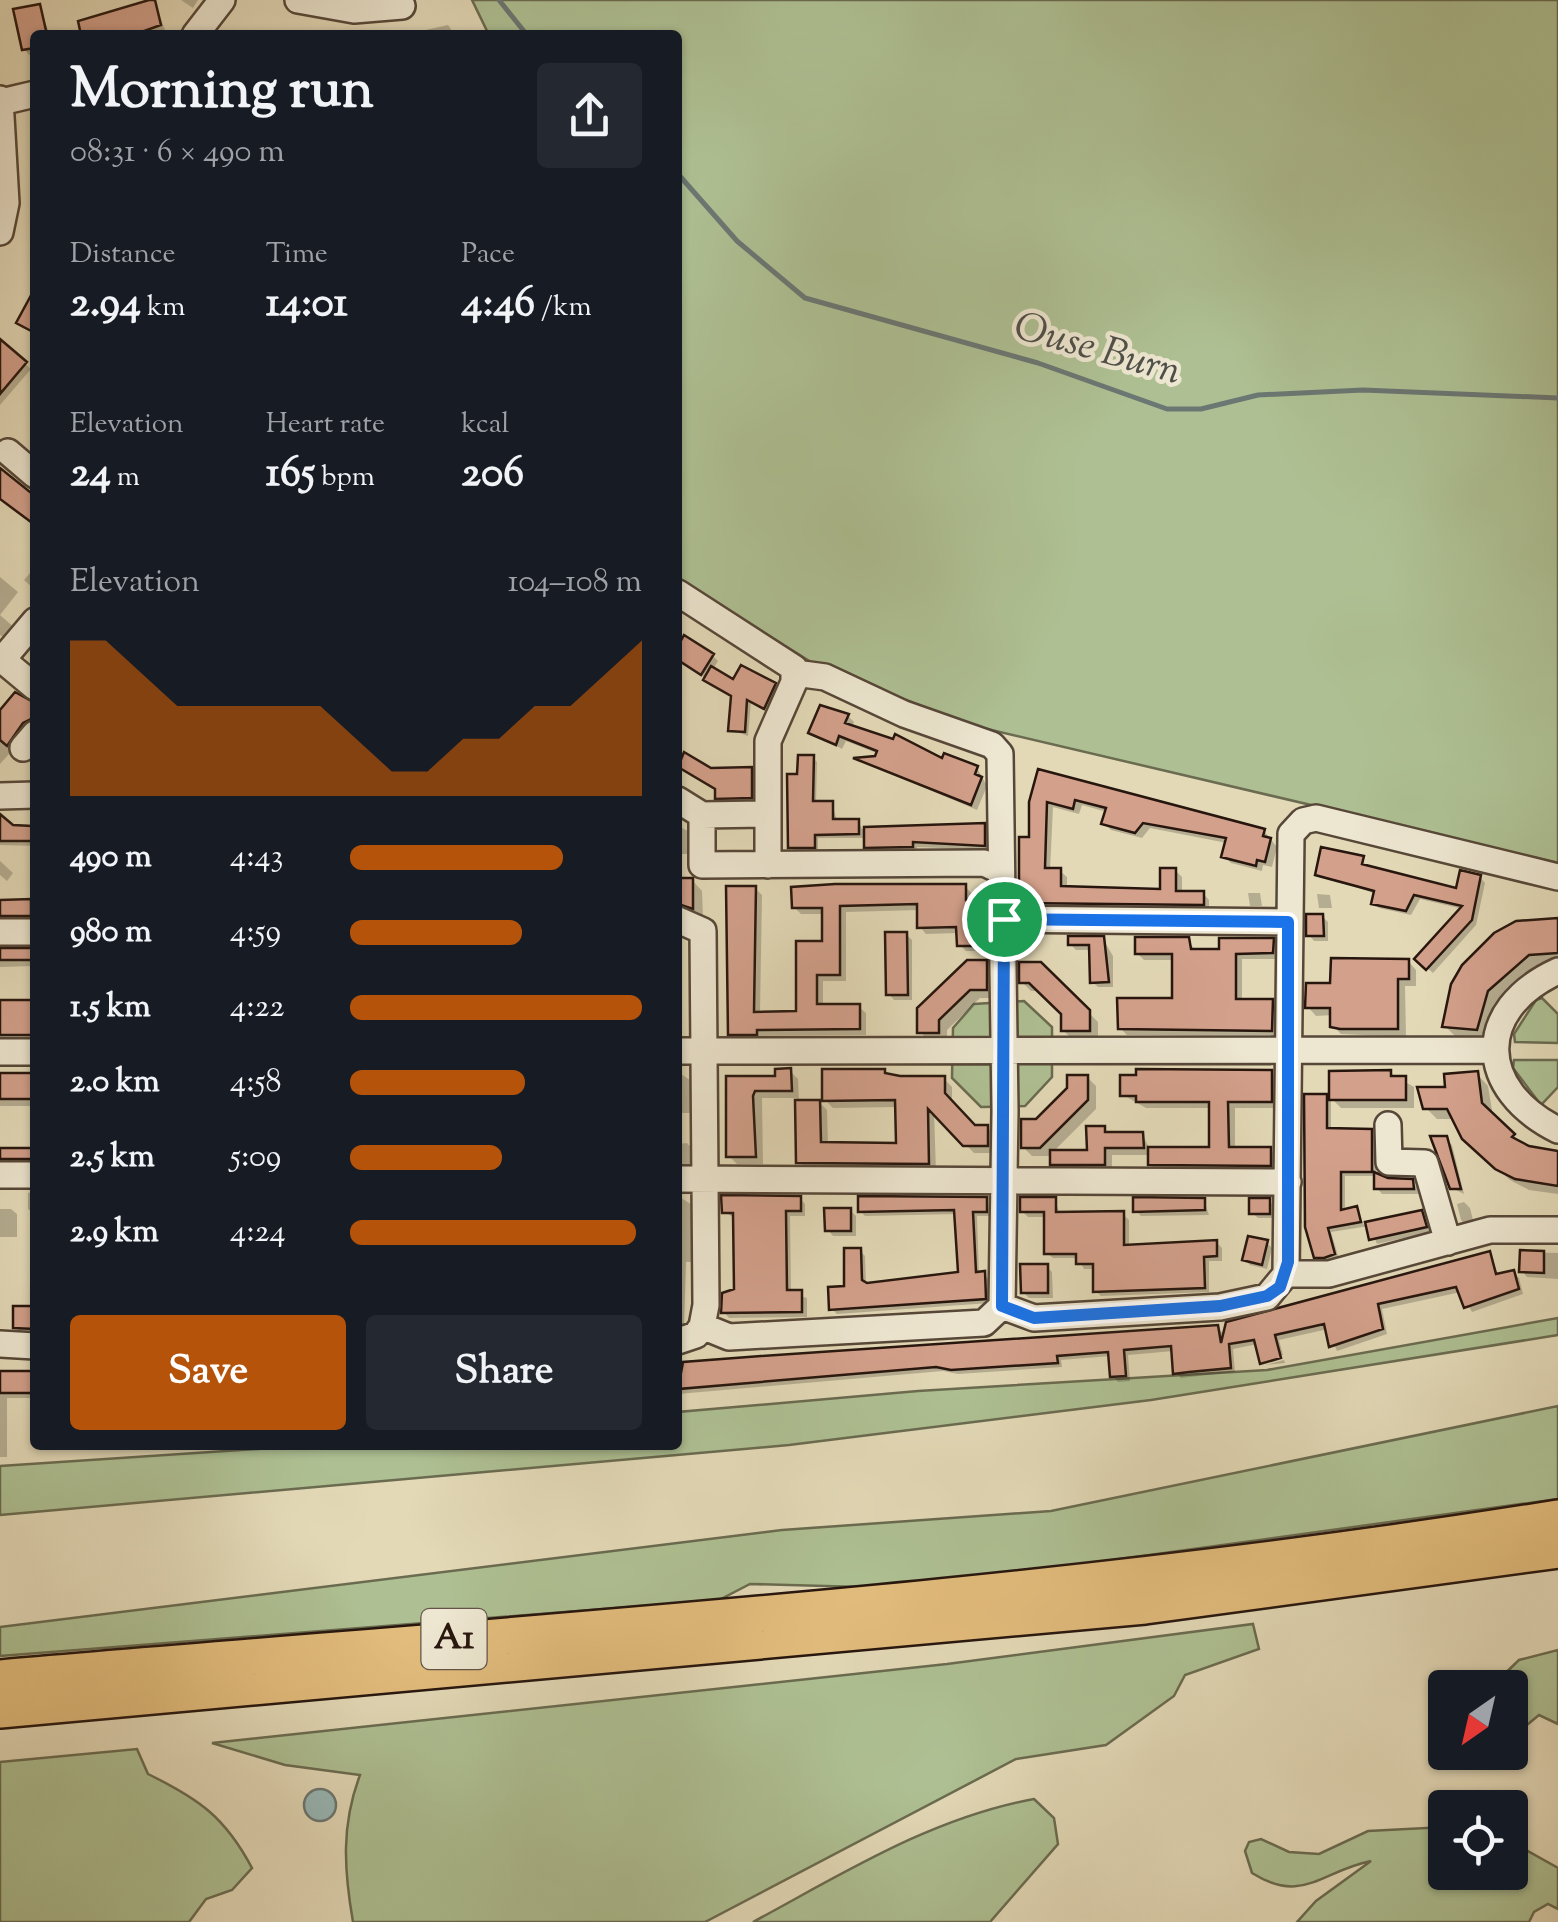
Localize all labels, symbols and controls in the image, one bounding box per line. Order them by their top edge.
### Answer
text: Morning run [70,53,374,132]
button: share [537,63,642,168]
text: 08:31 · 6 × 490 m [70,130,285,176]
text: Distance [70,235,176,275]
text: Time [266,235,328,275]
text: Pace [461,235,515,275]
text: 2.94 [70,275,141,335]
text: 14:01 [266,275,348,335]
text: 4:46 [461,275,535,335]
text: km [141,288,185,328]
text: /km [535,288,592,328]
water label: Ouse Burn [1007,300,1187,402]
text: Elevation [70,405,184,445]
text: Heart rate [266,405,385,445]
text: kcal [461,405,509,445]
text: 24 [70,445,111,505]
text: 165 [266,445,315,505]
text: 206 [461,445,524,505]
text: m [111,458,140,498]
text: bpm [315,458,375,498]
text: Elevation [70,560,200,606]
text: 104–108 m [508,560,642,606]
text: 490 m [70,835,152,881]
text: 4:43 [230,835,284,881]
pin [962,877,1047,962]
icon: arrive [977,892,1032,947]
text: 980 m [70,910,152,956]
text: 4:59 [230,910,281,956]
text: 1.5 km [70,985,151,1031]
text: 4:22 [230,985,284,1031]
text: 2.0 km [70,1060,160,1106]
text: 4:58 [230,1060,281,1106]
text: 2.5 km [70,1135,155,1181]
text: 5:09 [230,1135,281,1181]
text: 2.9 km [70,1210,159,1256]
text: 4:24 [230,1210,286,1256]
button: Save [70,1315,346,1430]
button: Share [366,1315,642,1430]
road number: A1 [422,1609,486,1669]
north arrow [1428,1670,1528,1770]
map controls [1428,1670,1528,1890]
button: locate [1428,1790,1528,1890]

